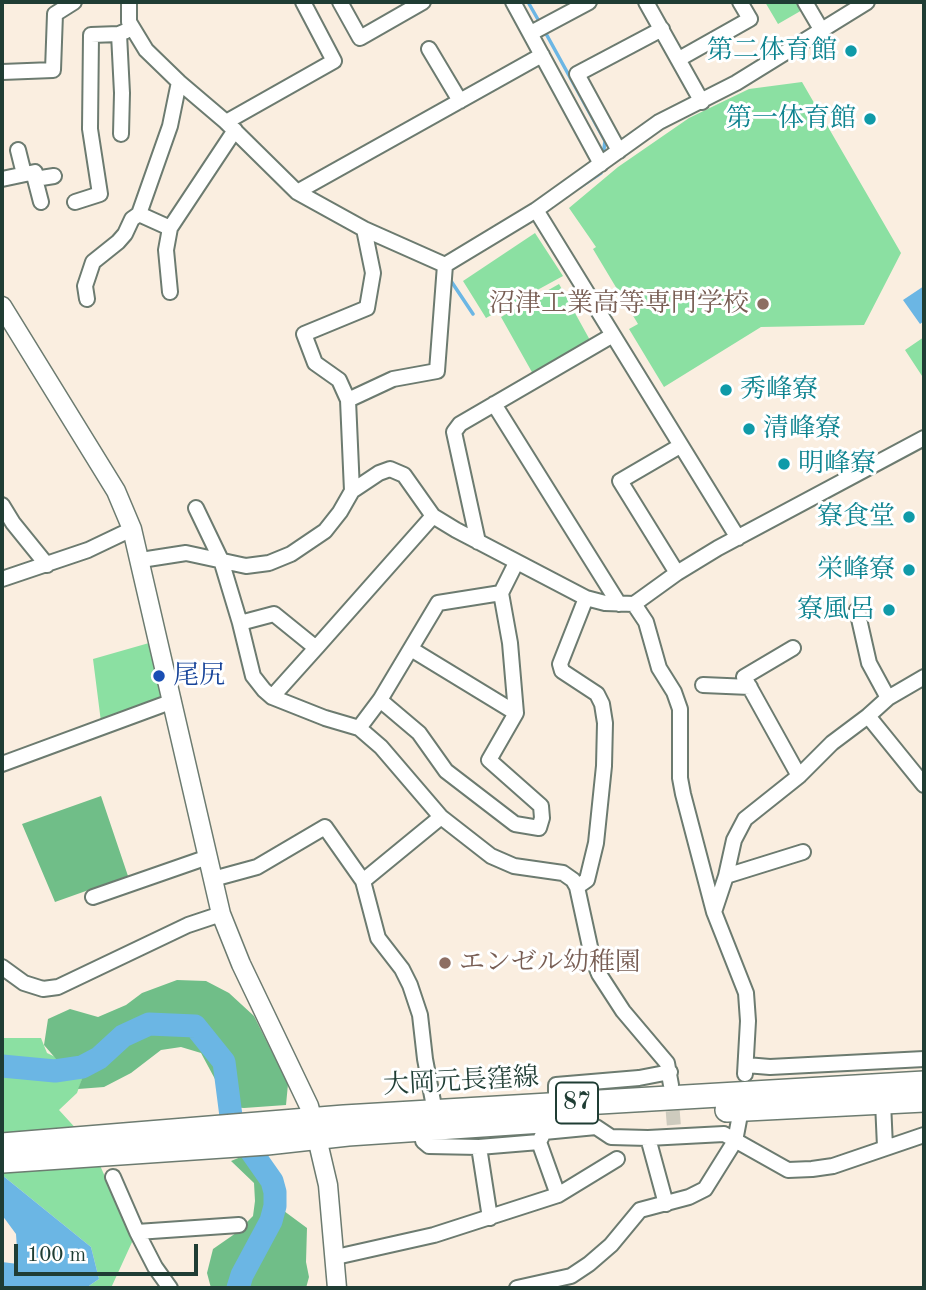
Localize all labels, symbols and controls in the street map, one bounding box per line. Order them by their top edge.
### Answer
place label: 第二体育館 [707,35,837,67]
marker: 第二体育館 [843,43,859,59]
place label: 第一体育館 [726,103,856,135]
marker: 第一体育館 [862,111,878,127]
place label: 沼津工業高等専門学校 [489,288,749,320]
marker: 沼津工業高等専門学校 [755,296,771,312]
place label: 秀峰寮 [740,374,818,406]
marker: 秀峰寮 [718,382,734,398]
place label: 清峰寮 [763,413,841,445]
marker: 清峰寮 [741,421,757,437]
place label: 明峰寮 [798,448,876,480]
marker: 明峰寮 [776,456,792,472]
place label: 寮食堂 [817,501,895,533]
marker: 寮食堂 [901,509,917,525]
place label: 栄峰寮 [817,554,895,586]
marker: 栄峰寮 [901,562,917,578]
place label: 寮風呂 [797,594,875,626]
marker: 寮風呂 [881,602,897,618]
place label: 尾尻 [173,660,225,692]
marker: 尾尻 [151,668,167,684]
place label: エンゼル幼稚園 [459,947,641,979]
marker: エンゼル幼稚園 [437,955,453,971]
street label: 大岡元長窪線 [382,1062,540,1102]
road number: 87 [556,1083,598,1124]
scale bar [18,1230,201,1274]
text: 100 m [27,1245,86,1266]

